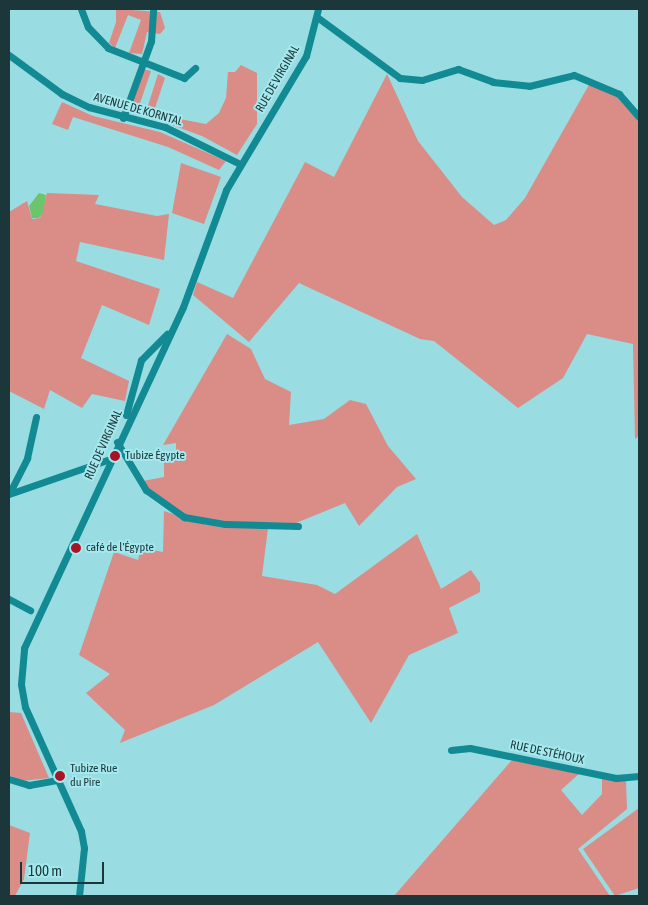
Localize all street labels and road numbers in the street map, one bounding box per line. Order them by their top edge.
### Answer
street label: RUE DE VIRGINAL [253,43,303,115]
street label: AVENUE DE KORNTAL [92,90,184,130]
street label: RUE DE VIRGINAL [82,408,126,482]
street label: RUE DE STÉHOUX [509,738,585,768]

